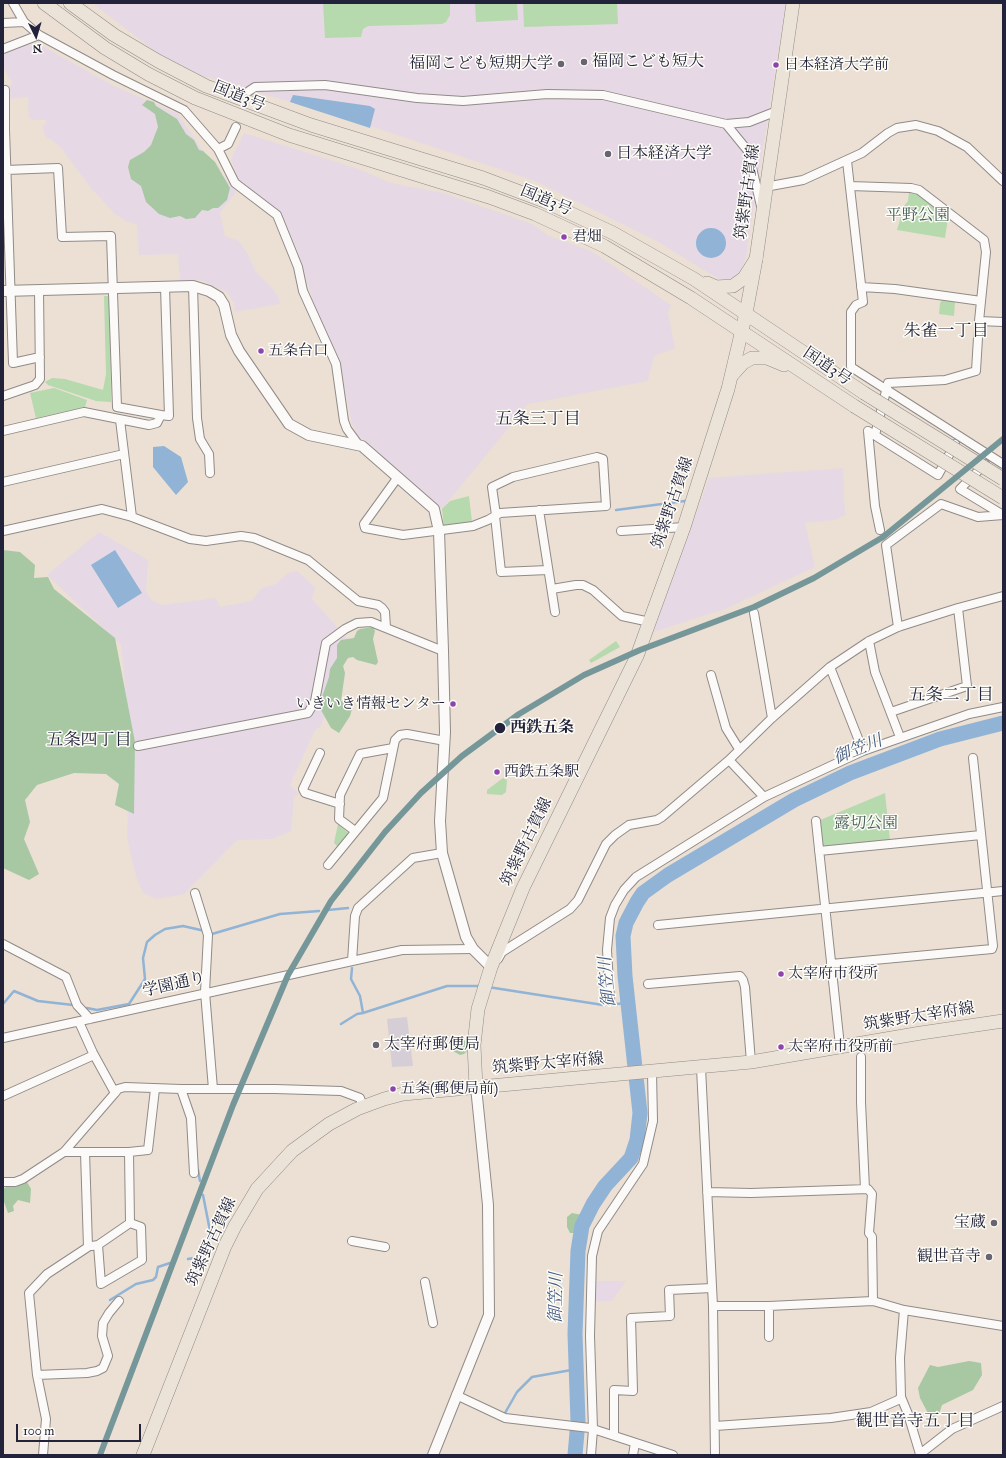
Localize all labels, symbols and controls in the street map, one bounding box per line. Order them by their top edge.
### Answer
north arrow [16,16,56,56]
text: N [32,42,42,55]
place label: 福岡こども短大 [592,52,704,72]
place label: 福岡こども短期大学 [409,54,553,74]
place label: 日本経済大学前 [784,56,889,74]
marker: 福岡こども短大 [579,57,589,67]
marker: 福岡こども短期大学 [556,59,566,69]
marker: 日本経済大学前 [771,60,781,70]
street label: 国道3号 [210,78,268,116]
street label: 筑紫野古賀線 [732,143,764,241]
place label: 日本経済大学 [616,144,712,164]
marker: 日本経済大学 [603,149,613,159]
street label: 国道3号 [517,182,575,220]
park label: 平野公園 [886,206,950,226]
place label: 君畑 [572,228,602,246]
marker: 君畑 [559,232,569,242]
district label: 朱雀一丁目 [904,322,988,342]
place label: 五条台口 [268,342,328,360]
street label: 国道3号 [799,344,855,390]
marker: 五条台口 [256,346,266,356]
district label: 五条三丁目 [496,410,580,430]
street label: 筑紫野古賀線 [648,454,698,552]
district label: 五条二丁目 [909,686,993,706]
place label: いきいき情報センター [296,695,446,713]
marker: いきいき情報センター [448,699,458,709]
place label: 西鉄五条 [510,718,574,738]
marker: 西鉄五条 [493,721,507,735]
district label: 五条四丁目 [47,731,131,751]
water label: 御笠川 [831,731,885,769]
place label: 西鉄五条駅 [504,763,579,781]
marker: 西鉄五条駅 [492,767,502,777]
street label: 筑紫野古賀線 [497,795,557,889]
park label: 露切公園 [834,814,898,834]
water label: 御笠川 [596,956,620,1008]
place label: 太宰府市役所 [788,965,878,983]
street label: 学園通り [141,968,207,1002]
marker: 太宰府市役所 [776,969,786,979]
street label: 筑紫野太宰府線 [862,999,976,1035]
place label: 太宰府郵便局 [384,1035,480,1055]
place label: 太宰府市役所前 [788,1038,893,1056]
marker: 太宰府郵便局 [371,1040,381,1050]
marker: 太宰府市役所前 [776,1042,786,1052]
street label: 筑紫野太宰府線 [491,1050,605,1078]
place label: 五条(郵便局前) [400,1080,498,1098]
marker: 五条(郵便局前) [388,1084,398,1094]
street label: 筑紫野古賀線 [183,1194,241,1290]
place label: 宝蔵 [954,1213,986,1233]
marker: 宝蔵 [989,1218,999,1228]
place label: 観世音寺 [917,1247,981,1267]
marker: 観世音寺 [984,1252,994,1262]
water label: 御笠川 [546,1272,568,1324]
district label: 観世音寺五丁目 [856,1412,974,1432]
scale bar [18,1416,143,1442]
text: 100 m [23,1424,54,1438]

